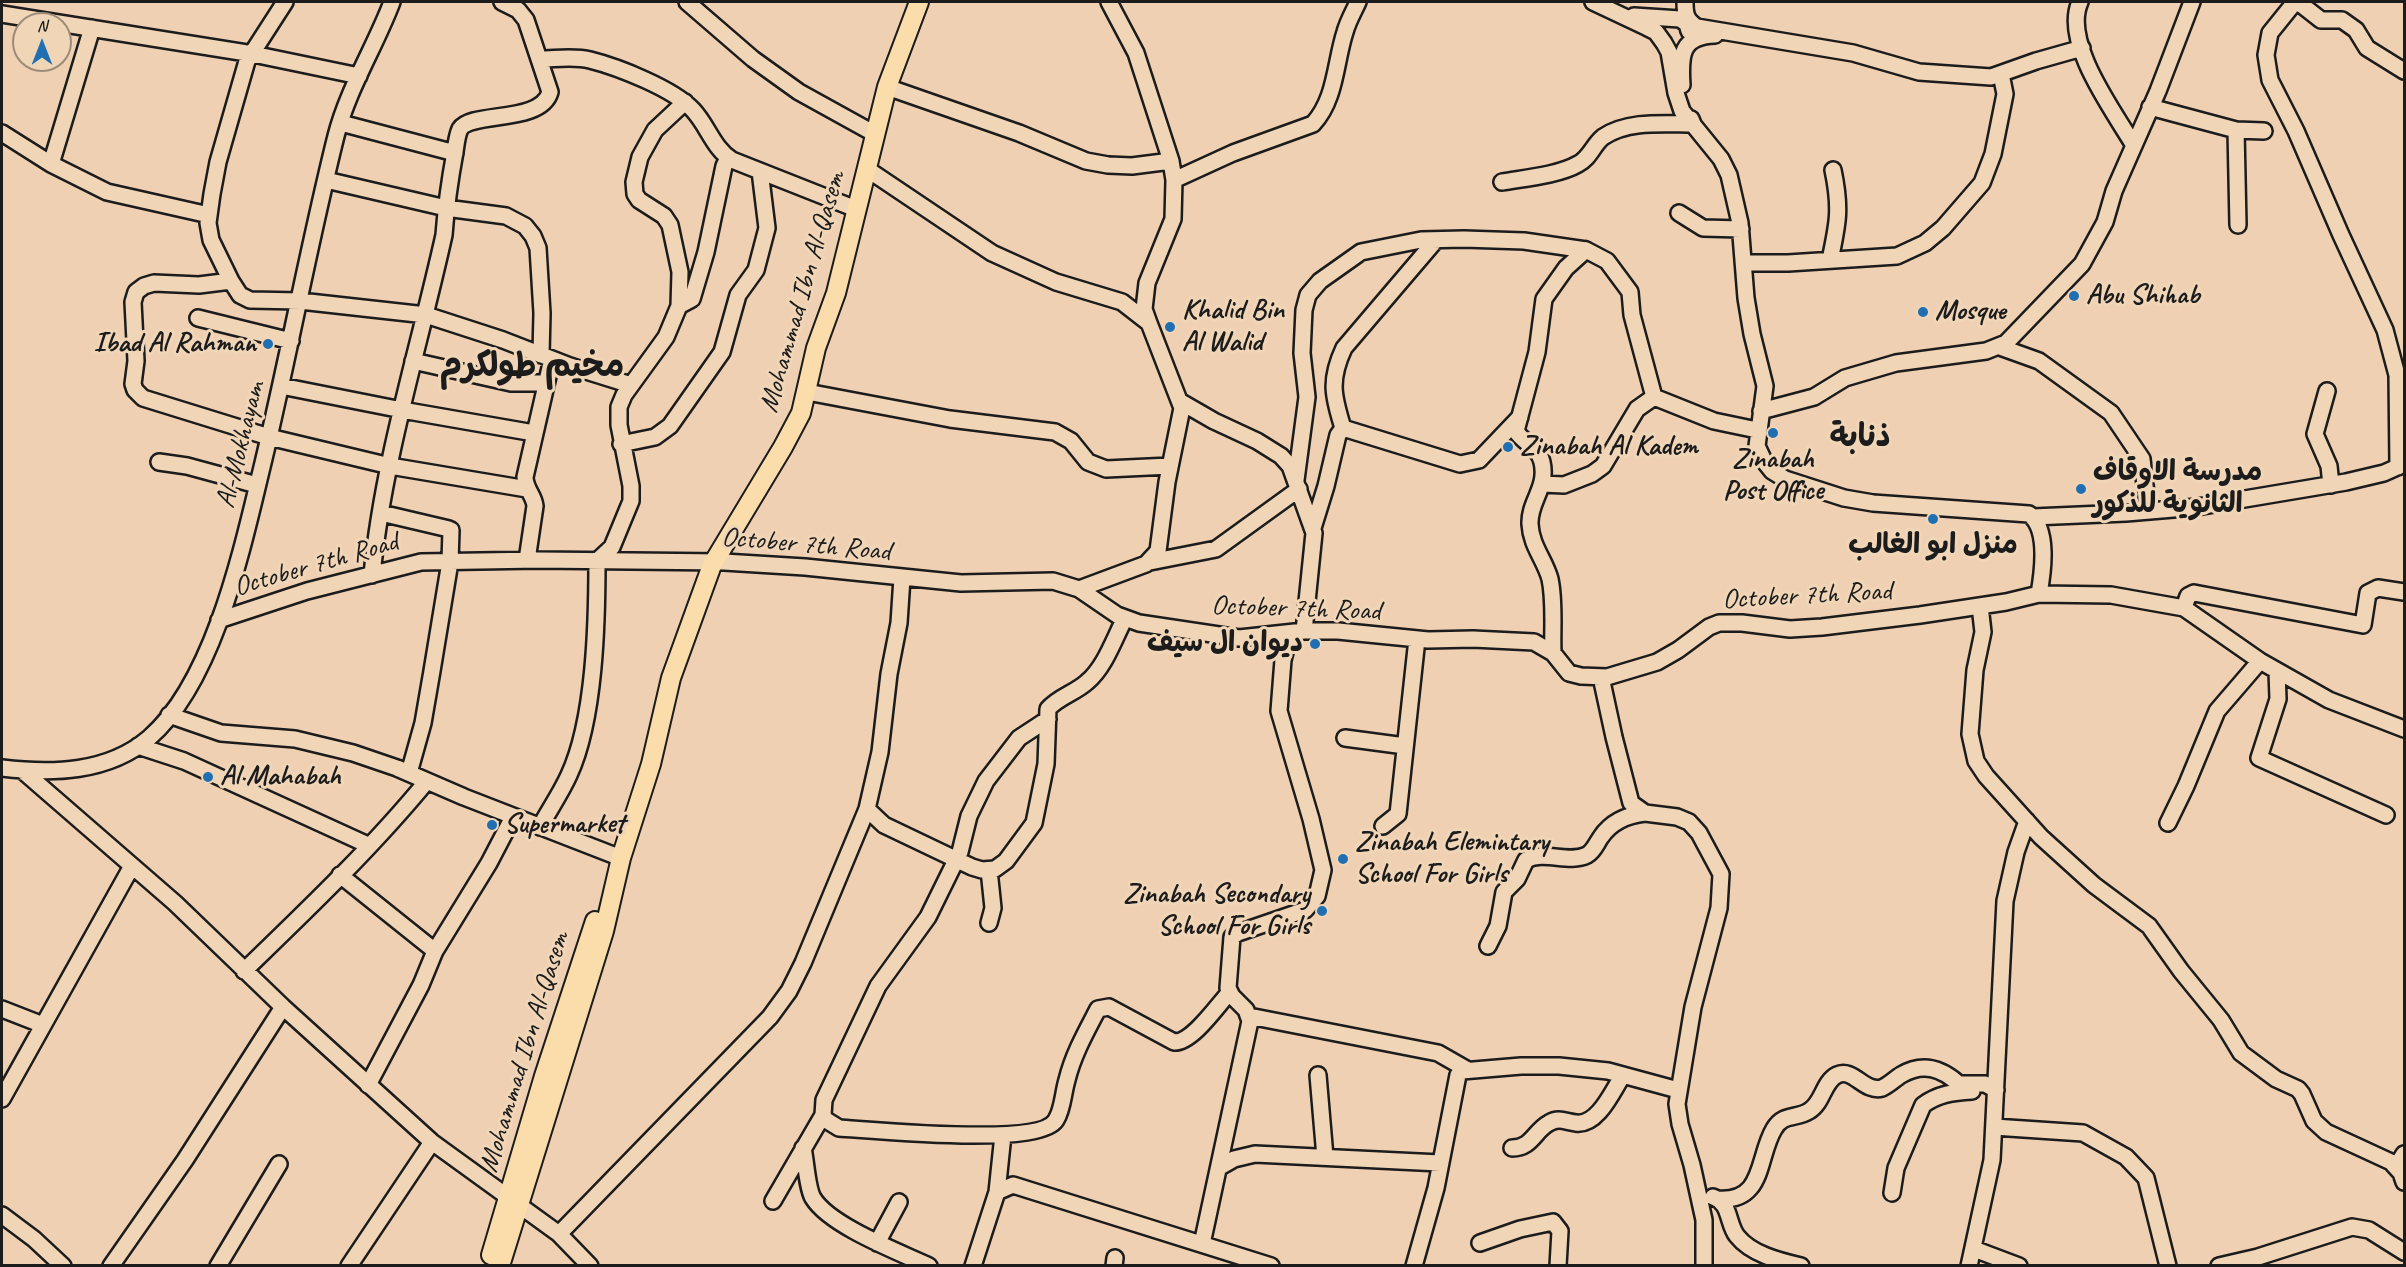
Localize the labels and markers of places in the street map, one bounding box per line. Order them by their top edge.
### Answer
place label: Abu Shihab [2086,279,2200,313]
marker: Abu Shihab [2067,289,2081,303]
place label: Khalid Bin Al Walid [1182,294,1284,360]
place label: Mosque [1935,295,2006,329]
marker: Mosque [1916,305,1930,319]
marker: Khalid Bin Al Walid [1163,320,1177,334]
place label: Ibad Al Rahman [93,327,256,361]
marker: Ibad Al Rahman [261,337,275,351]
marker: Zinabah Post Office [1766,426,1780,440]
place label: Zinabah Al Kadem [1520,430,1698,464]
marker: Zinabah Al Kadem [1501,440,1515,454]
place label: Zinabah Post Office [1723,443,1823,509]
place label: مدرسة الاوقاف الثانوية للذكور [2093,456,2262,522]
marker: مدرسة الاوقاف الثانوية للذكور [2074,482,2088,496]
marker: منزل ابو الغالب [1926,512,1940,526]
place label: منزل ابو الغالب [1848,529,2018,563]
place label: ديوان ال سيف [1147,627,1303,661]
marker: ديوان ال سيف [1308,637,1322,651]
place label: Al Mahabah [220,760,341,794]
marker: Al Mahabah [201,770,215,784]
place label: Supermarket [504,808,625,842]
marker: Supermarket [485,818,499,832]
place label: Zinabah Elemintary School For Girls [1355,826,1549,892]
marker: Zinabah Elemintary School For Girls [1336,852,1350,866]
place label: Zinabah Secondary School For Girls [1123,878,1310,944]
marker: Zinabah Secondary School For Girls [1315,904,1329,918]

